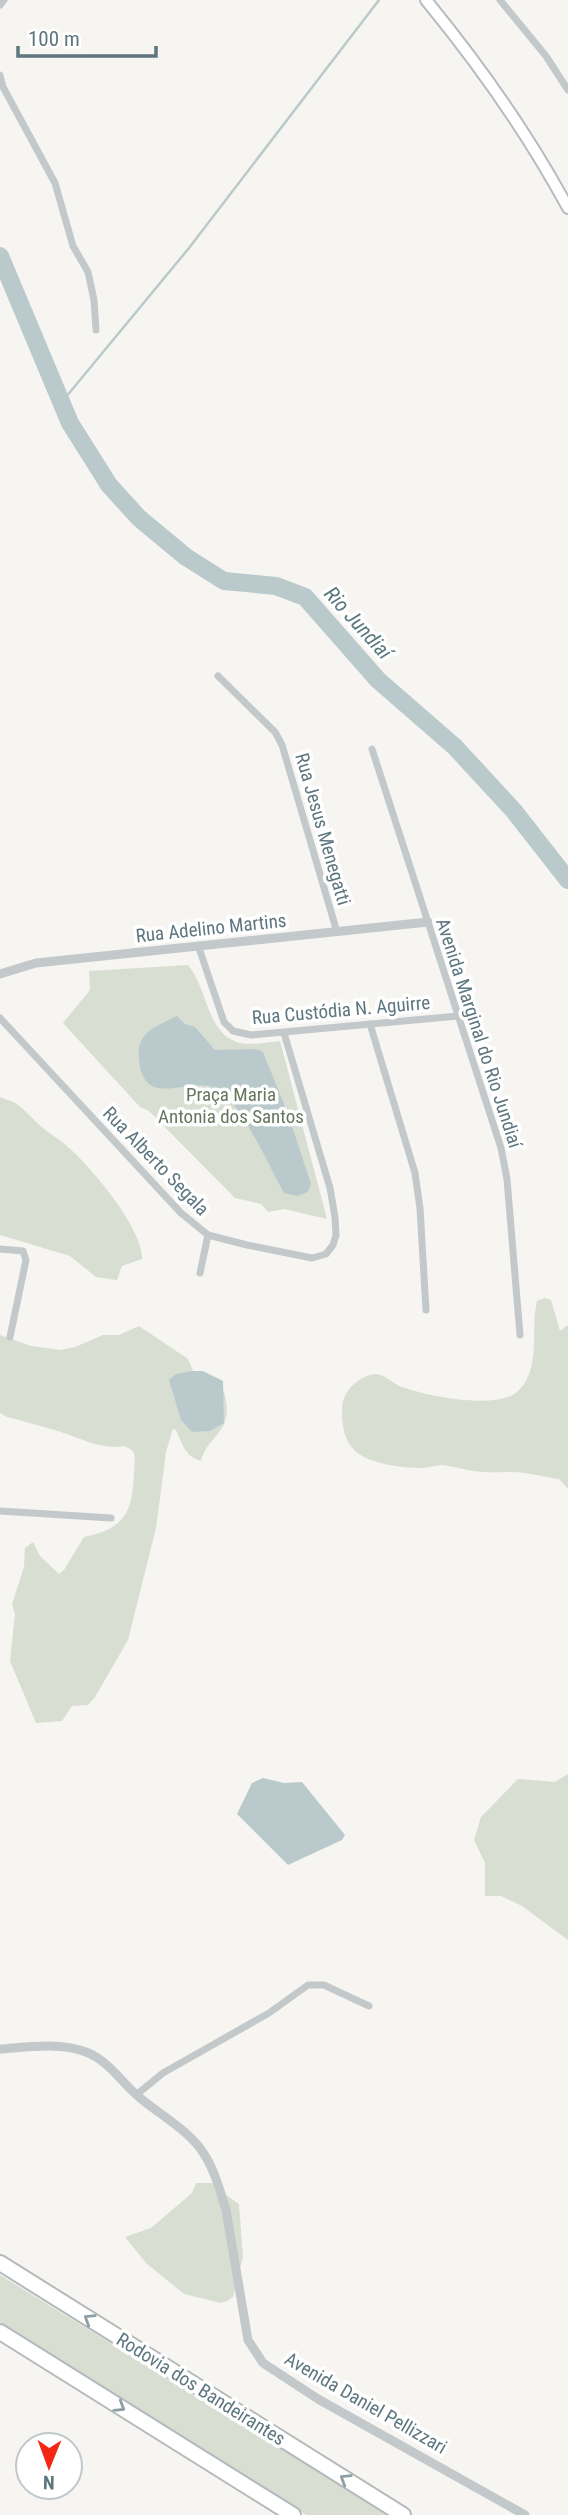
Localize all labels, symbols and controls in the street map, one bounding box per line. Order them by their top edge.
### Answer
scale bar [18,14,156,58]
text: 100 m [28,27,80,51]
water label: Rio Jundiaí [319,582,399,667]
street label: Rua Jesus Menegatti [290,750,356,908]
street label: Rua Adelino Martins [135,909,287,947]
street label: Avenida Marginal do Rio Jundiaí [431,915,528,1152]
street label: Rua Custódia N. Aguirre [251,991,431,1029]
park label: Praça Maria Antonia dos Santos [158,1083,304,1128]
street label: Rua Alberto Segala [98,1102,214,1220]
one-way arrow [84,2315,97,2328]
street label: Rodovia dos Bandeirantes [112,2328,290,2450]
street label: Avenida Daniel Pellizzari [281,2347,451,2459]
one-way arrow [113,2399,126,2412]
north arrow [14,2431,84,2501]
text: N [43,2471,55,2494]
one-way arrow [339,2474,352,2487]

